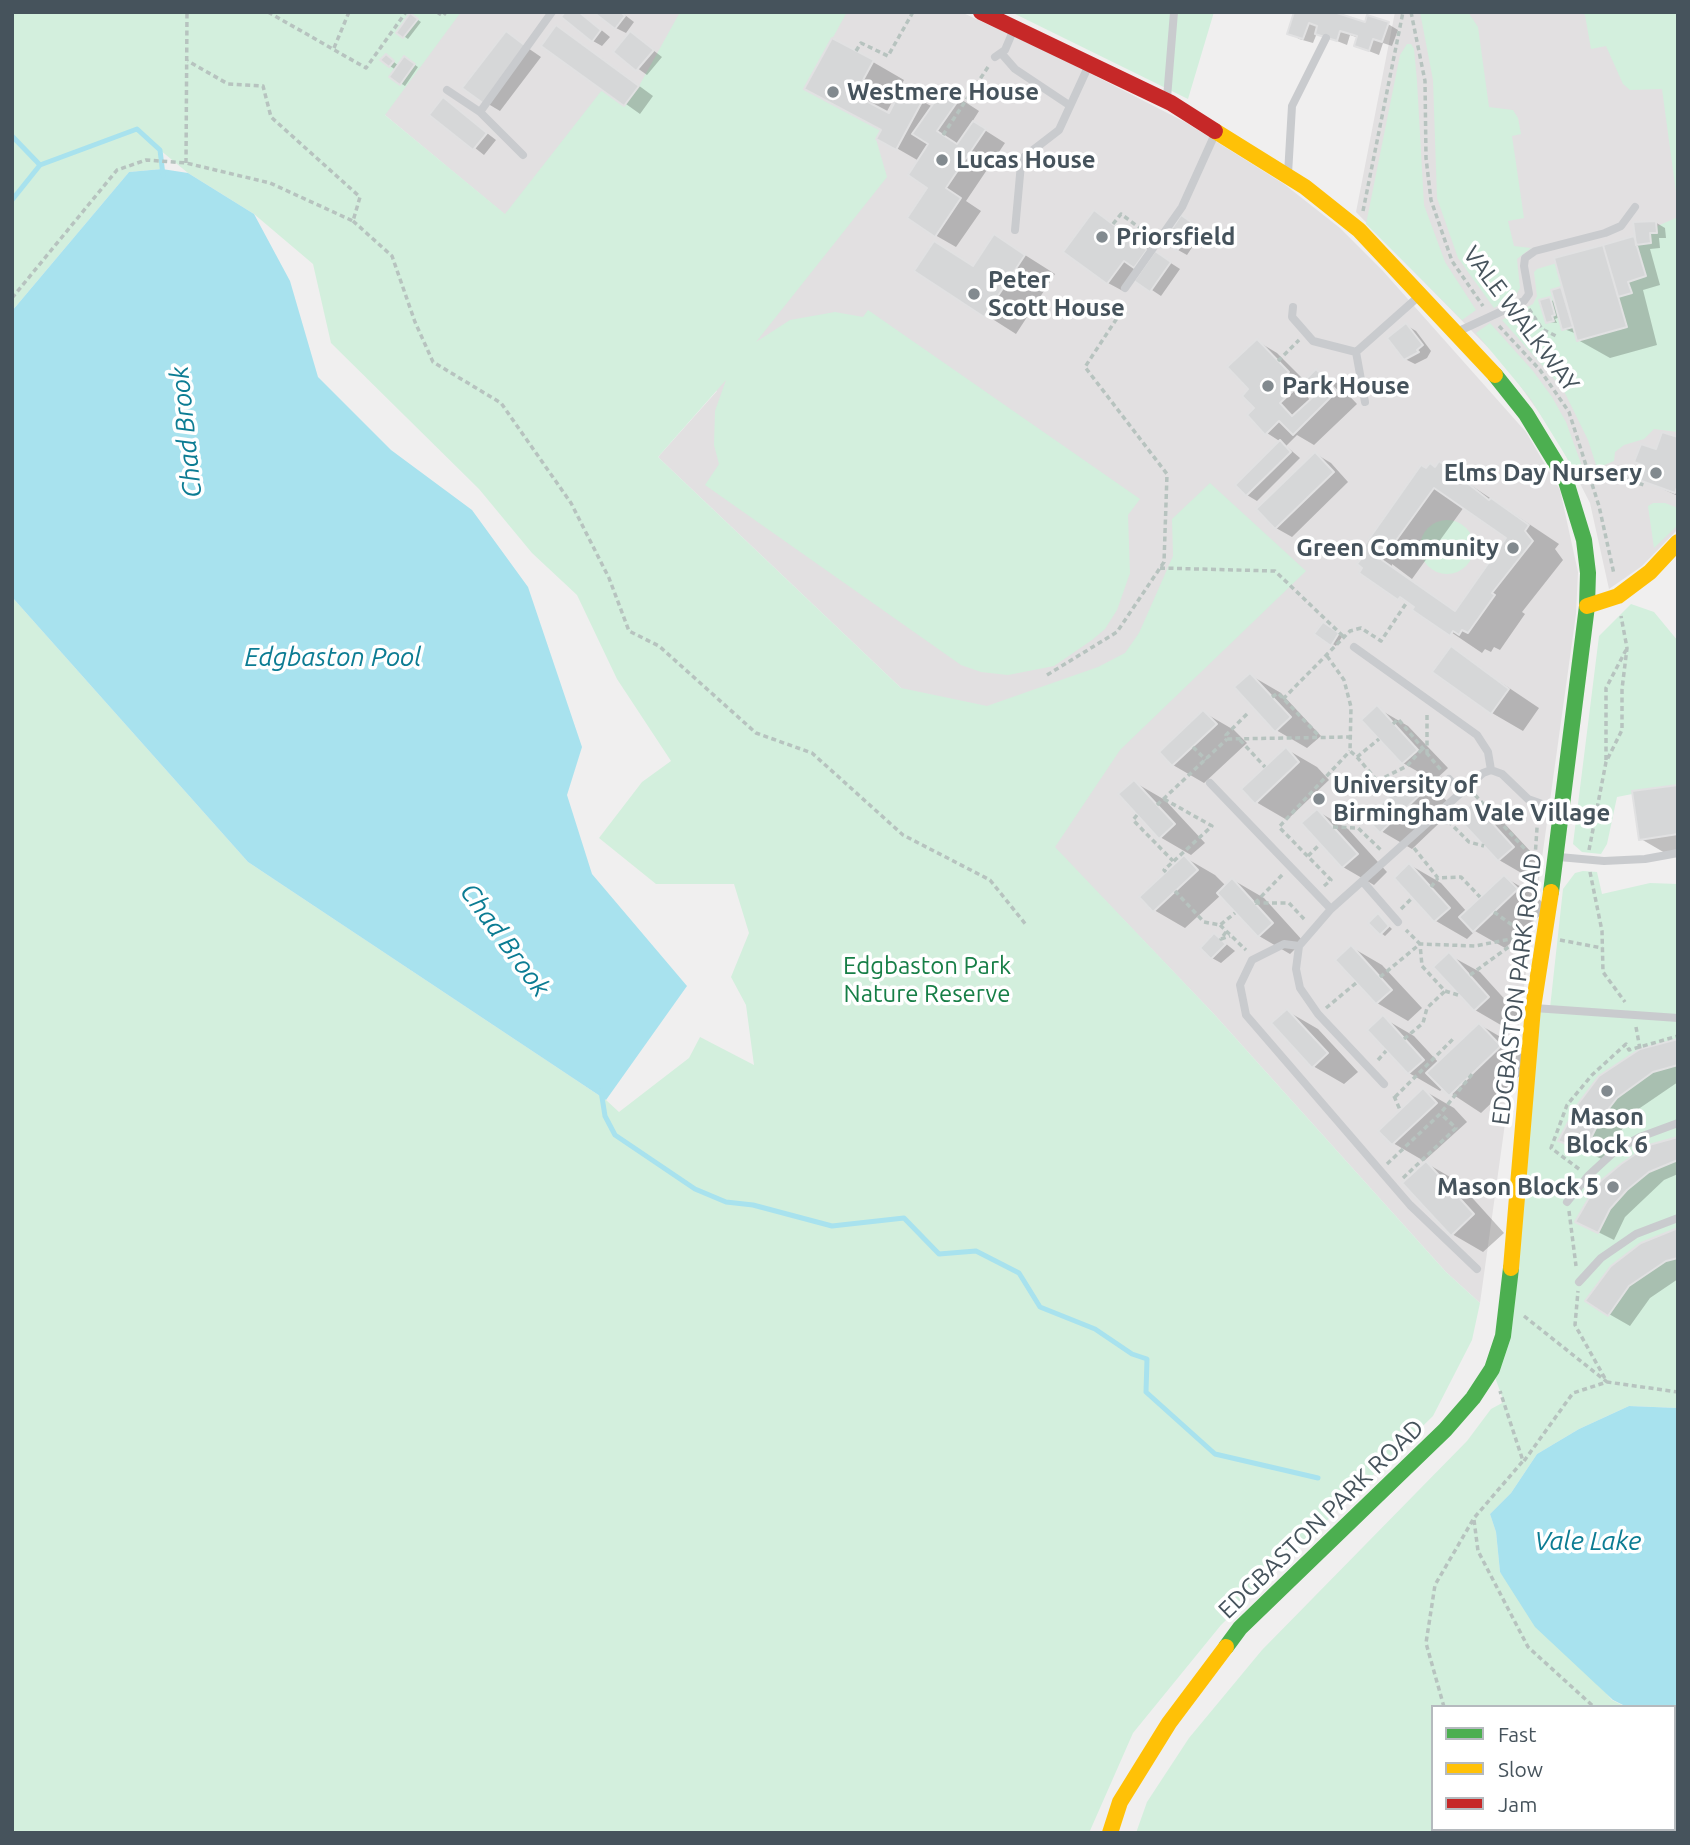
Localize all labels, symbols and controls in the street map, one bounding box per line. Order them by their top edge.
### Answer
place label: Westmere House [847,78,1039,106]
marker: Westmere House [825,84,841,100]
place label: Lucas House [956,146,1096,174]
marker: Lucas House [934,152,950,168]
place label: Priorsfield [1116,223,1235,251]
marker: Priorsfield [1094,229,1110,245]
street label: VALE WALKWAY [1457,240,1585,398]
place label: Peter Scott House [988,266,1125,322]
marker: Peter Scott House [966,286,982,302]
water label: Chad Brook [164,364,208,500]
place label: Park House [1282,372,1410,400]
marker: Park House [1260,378,1276,394]
place label: Elms Day Nursery [1444,459,1642,487]
marker: Elms Day Nursery [1648,465,1664,481]
place label: Green Community [1296,534,1499,562]
marker: Green Community [1505,540,1521,556]
water label: Edgbaston Pool [245,641,421,673]
place label: University of Birmingham Vale Village [1333,771,1610,827]
marker: University of Birmingham Vale Village [1311,791,1327,807]
street label: EDGBASTON PARK ROAD [1486,851,1548,1127]
water label: Chad Brook [453,877,557,1003]
park label: Edgbaston Park Nature Reserve [843,952,1011,1008]
marker: Mason Block 6 [1599,1083,1615,1099]
place label: Mason Block 6 [1566,1103,1648,1159]
place label: Mason Block 5 [1437,1173,1599,1201]
marker: Mason Block 5 [1605,1179,1621,1195]
street label: EDGBASTON PARK ROAD [1212,1413,1430,1625]
water label: Vale Lake [1535,1525,1641,1557]
legend [1431,1705,1676,1831]
text: Fast [1498,1722,1536,1746]
text: Slow [1498,1757,1543,1781]
text: Jam [1498,1792,1537,1816]

